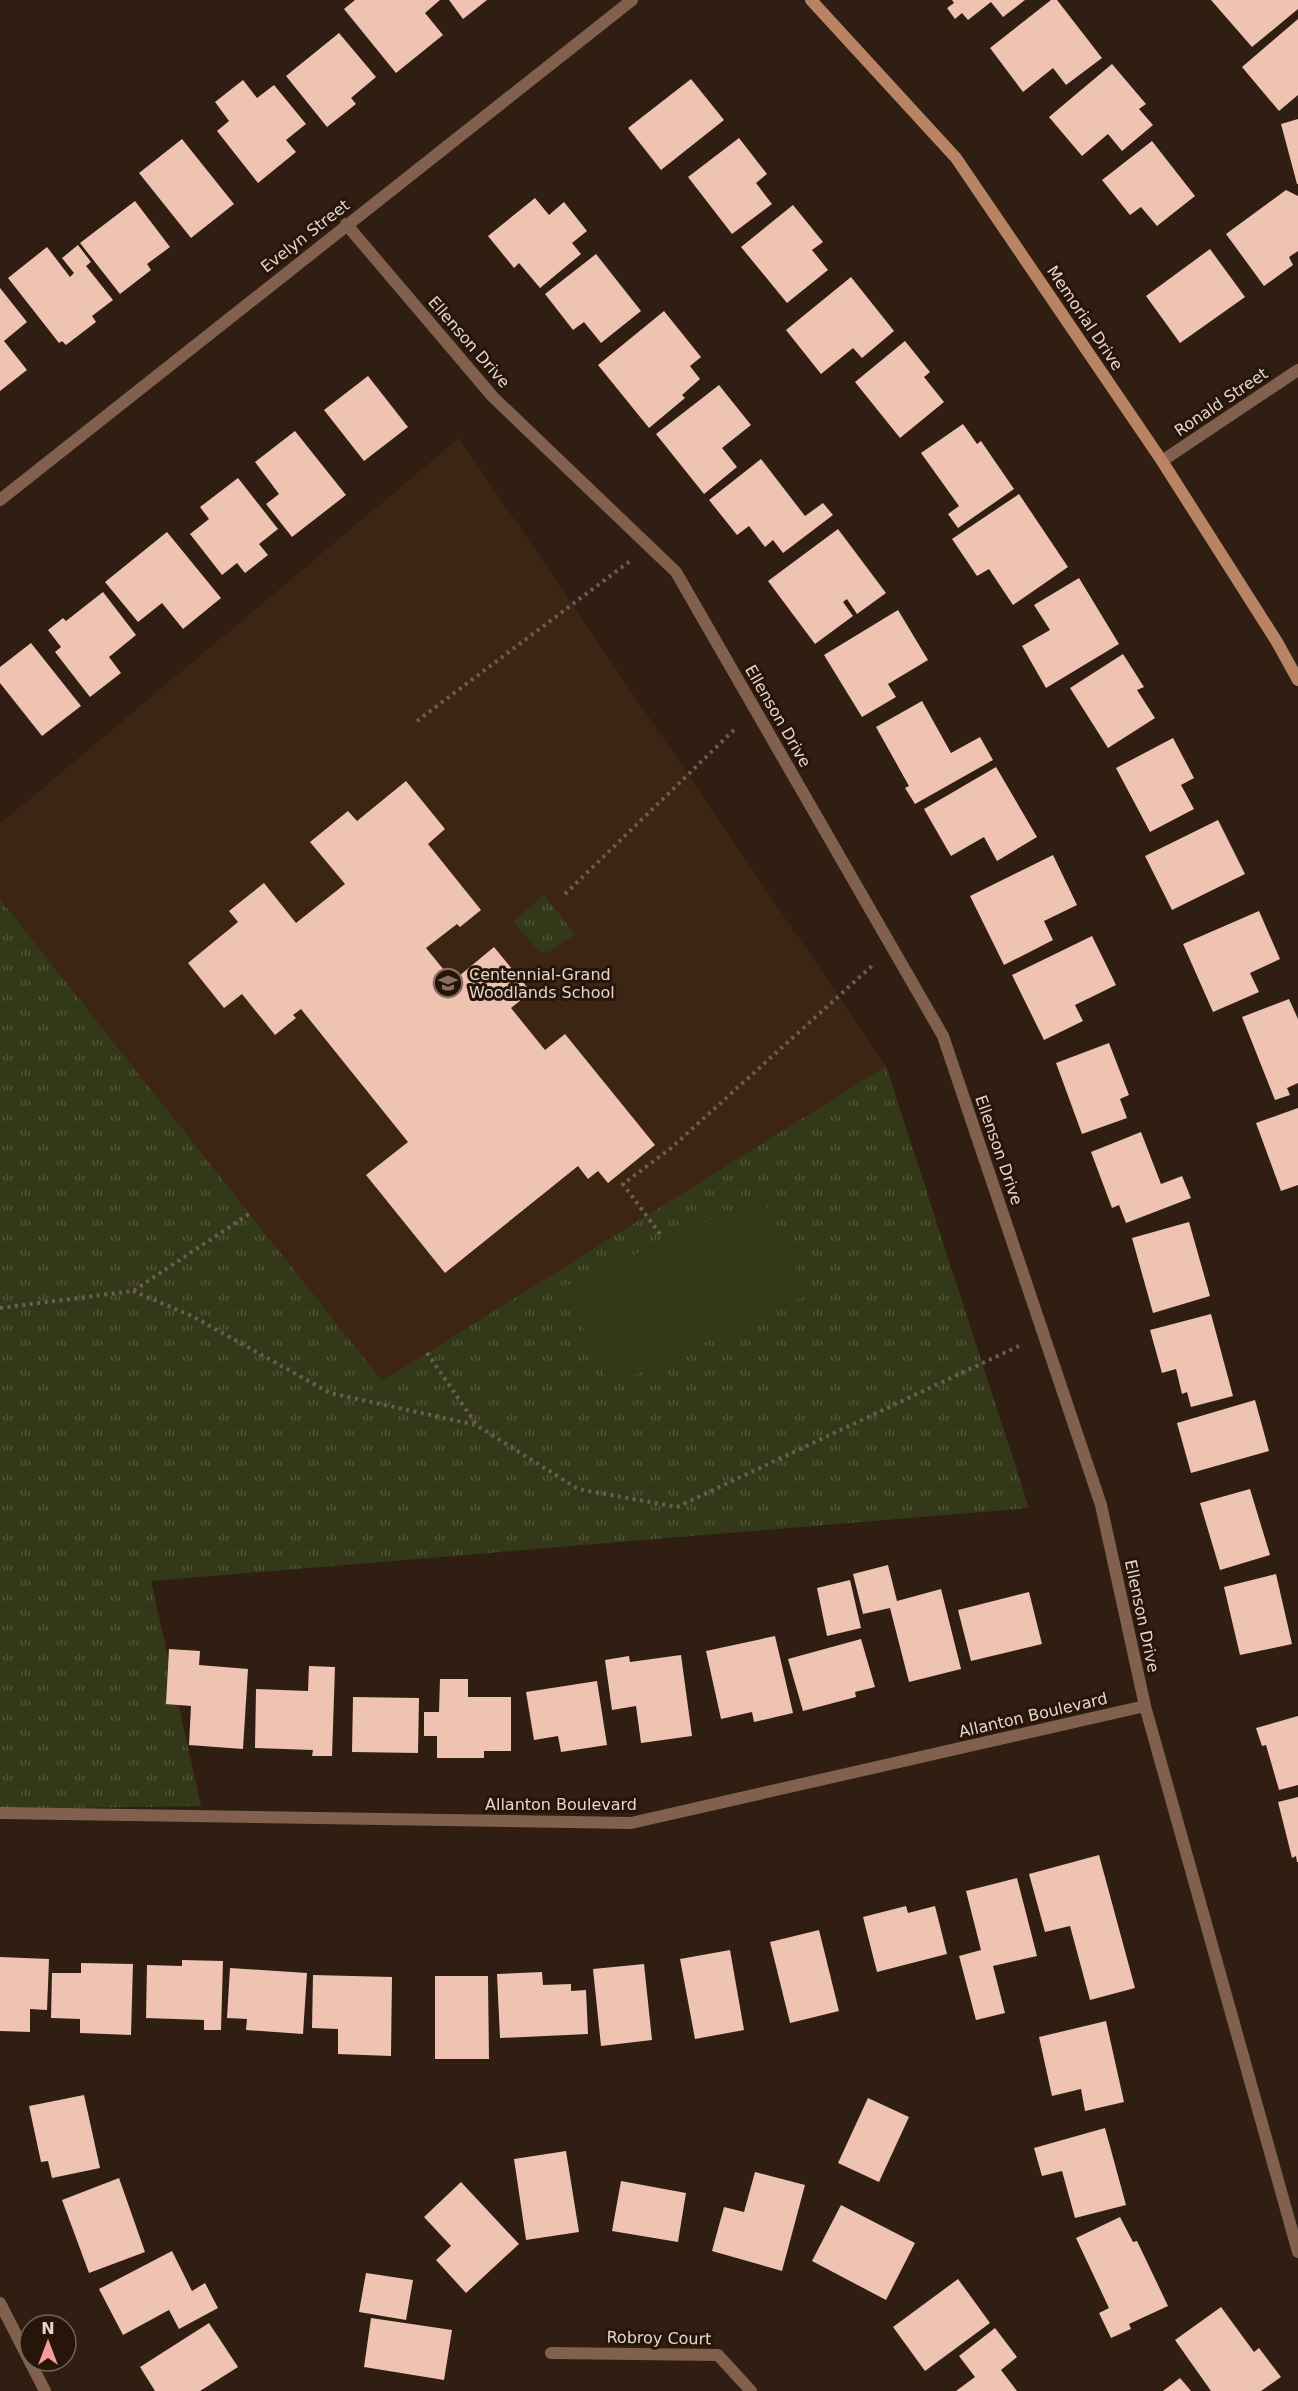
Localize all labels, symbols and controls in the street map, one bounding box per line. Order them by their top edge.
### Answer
street label: Evelyn Street [257,196,353,276]
street label: Memorial Drive [1043,262,1127,374]
street label: Ellenson Drive [424,292,514,392]
street label: Ronald Street [1171,364,1271,440]
street label: Ellenson Drive [741,661,815,771]
place label: Centennial-Grand Woodlands School [469,965,615,1002]
school or university icon: Centennial-Grand Woodlands School [432,967,464,999]
street label: Ellenson Drive [971,1093,1027,1207]
street label: Ellenson Drive [1121,1558,1163,1674]
street label: Allanton Boulevard [957,1689,1109,1741]
street label: Allanton Boulevard [485,1795,637,1814]
north arrow [18,2313,78,2373]
text: N [41,2319,55,2338]
street label: Robroy Court [606,2328,712,2348]

